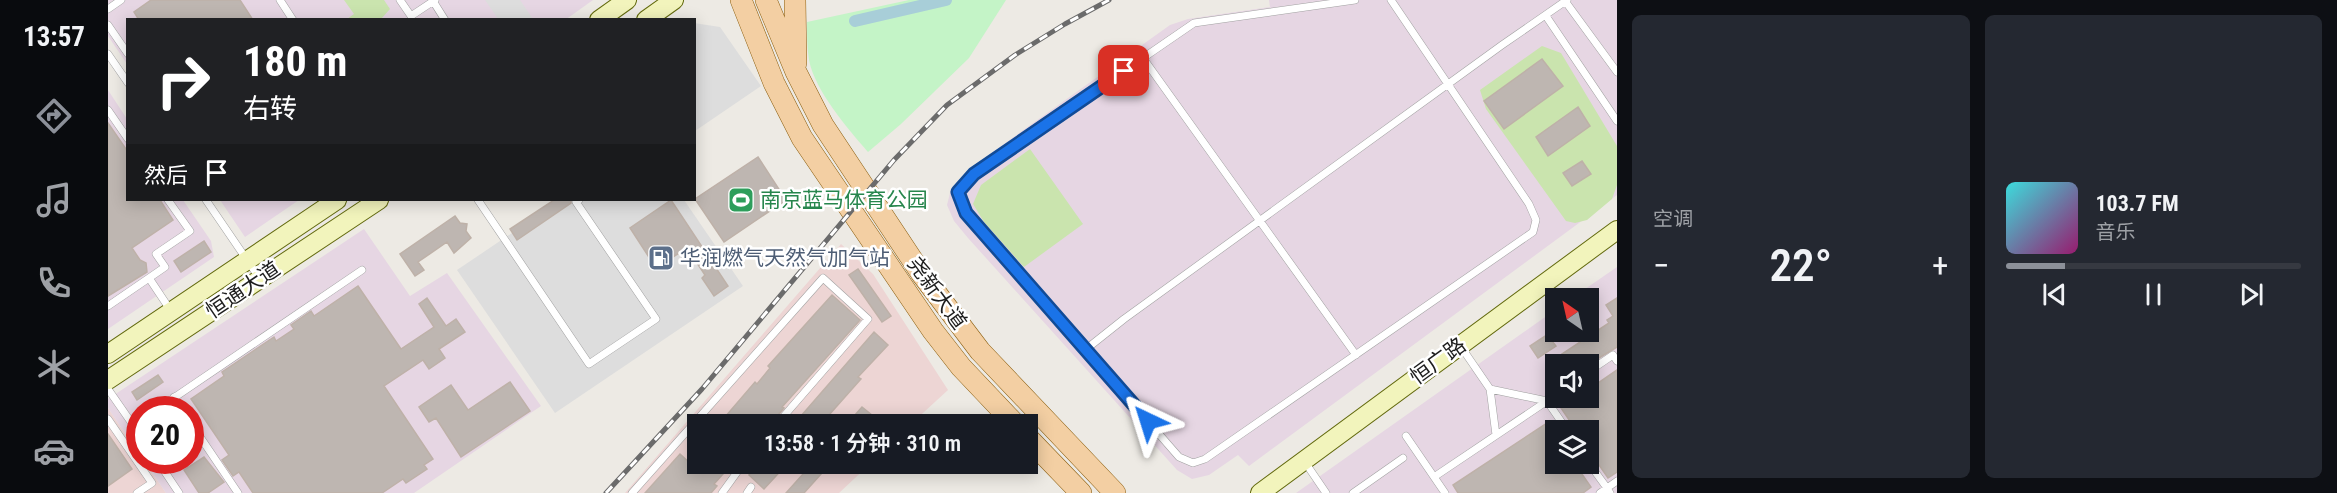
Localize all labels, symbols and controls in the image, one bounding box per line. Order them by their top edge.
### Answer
text: 13:57 [23,21,85,53]
text: 180 m [243,37,348,86]
icon: right [144,42,222,120]
pin [1098,45,1149,96]
icon: arrive [1107,54,1140,87]
text: 右转 [243,93,297,125]
icon: directions [33,95,75,137]
icon: arrive [200,156,233,189]
text: 然后 [144,163,188,188]
icon: music [33,179,75,221]
sports icon: 南京蓝马体育公园 [726,185,756,215]
place label: 南京蓝马体育公园 [760,188,928,212]
text: 103.7 FM [2096,191,2179,216]
text: 空调 [1653,207,1693,231]
text: 音乐 [2096,220,2136,244]
text: 22° [1769,239,1832,292]
fuel station icon: 华润燃气天然气加气站 [646,243,676,273]
place label: 华润燃气天然气加气站 [680,246,890,270]
text: − [1653,246,1670,285]
text: + [1932,246,1948,285]
street label: 尧新大道 [903,252,971,334]
street label: 恒通大道 [201,257,285,323]
icon: phone [33,262,75,304]
icon: previous [2038,278,2071,311]
icon: pause [2137,278,2170,311]
icon: next [2235,278,2268,311]
north arrow [1545,288,1599,342]
map controls [1545,288,1599,474]
street label: 恒广路 [1405,333,1471,389]
icon: climate [33,346,75,388]
button: sound [1545,354,1599,408]
position arrow [1116,389,1180,453]
speed limit sign: 20 [126,396,204,474]
button: layers [1545,420,1599,474]
icon: car [33,430,75,472]
text: 13:58 · 1 分钟 · 310 m [764,431,961,456]

